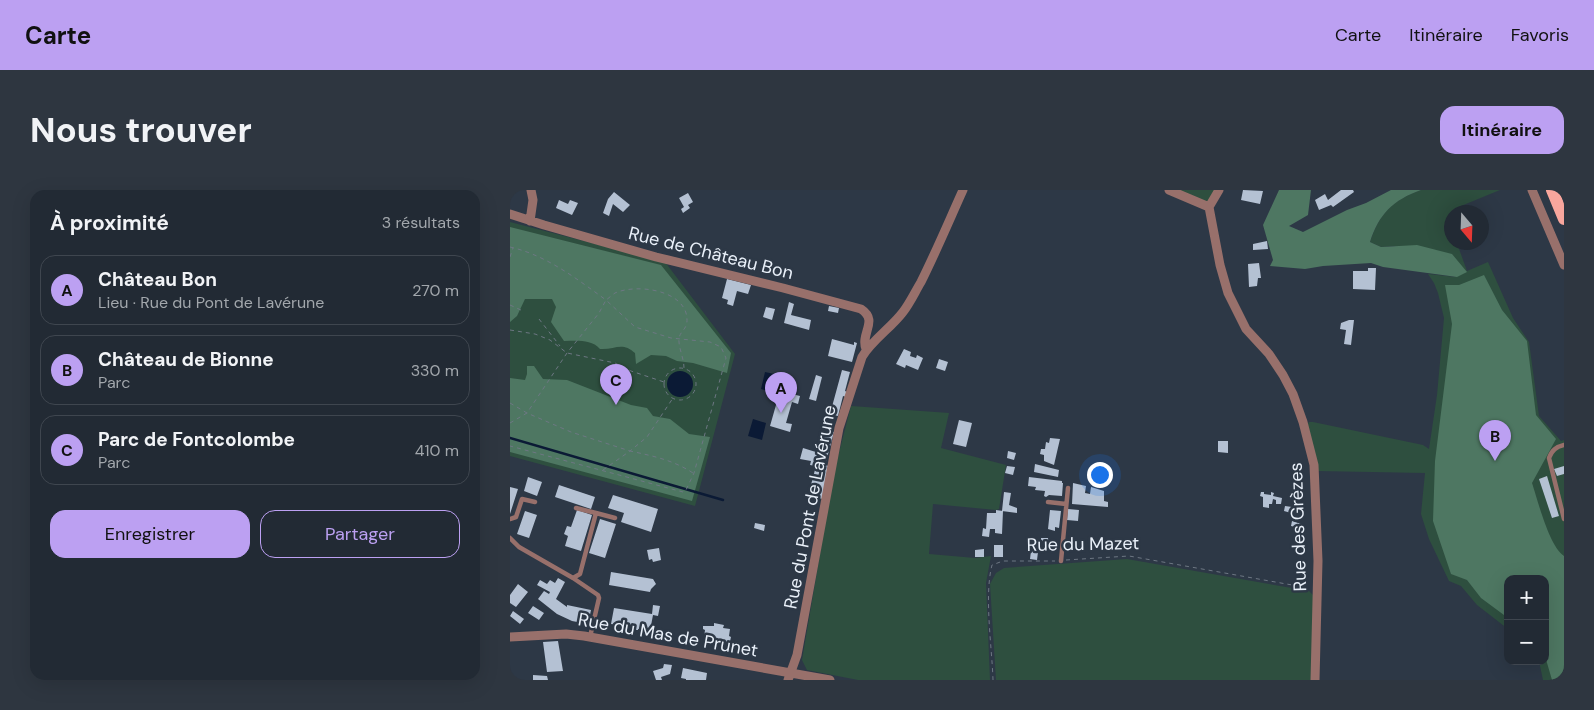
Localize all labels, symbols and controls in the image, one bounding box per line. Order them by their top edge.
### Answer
text: Carte [25,20,91,51]
text: Carte [1335,23,1381,47]
text: Itinéraire [1409,23,1483,47]
text: Favoris [1511,23,1569,47]
button: Itinéraire [1440,106,1564,154]
text: Nous trouver [30,107,252,153]
north arrow [1444,205,1489,250]
text: À proximité [50,209,169,237]
text: 3 résultats [382,212,460,233]
street label: Rue de Château Bon [626,221,796,285]
text: Château Bon [98,267,217,292]
text: A [61,280,73,301]
text: 270 m [412,280,459,301]
text: Lieu · Rue du Pont de Lavérune [98,292,324,313]
text: Château de Bionne [98,347,274,372]
text: B [62,360,72,381]
text: 330 m [411,360,459,381]
pin: C [600,364,632,405]
text: Parc [98,372,130,393]
pin: A [765,372,797,413]
street label: Rue du Pont de Lavérune [778,403,842,611]
pin: B [1479,420,1511,461]
text: Parc de Fontcolombe [98,427,295,452]
text: C [61,440,73,461]
text: 410 m [415,440,459,461]
text: Parc [98,452,130,473]
your location [1087,462,1113,488]
street label: Rue des Grèzes [1284,462,1312,592]
button: Enregistrer [50,510,250,558]
button: Partager [260,510,460,558]
street label: Rue du Mazet [1027,531,1139,557]
map controls [1504,575,1549,665]
button: + [1504,575,1549,620]
street label: Rue du Mas de Prunet [576,607,760,663]
button: − [1504,620,1549,665]

